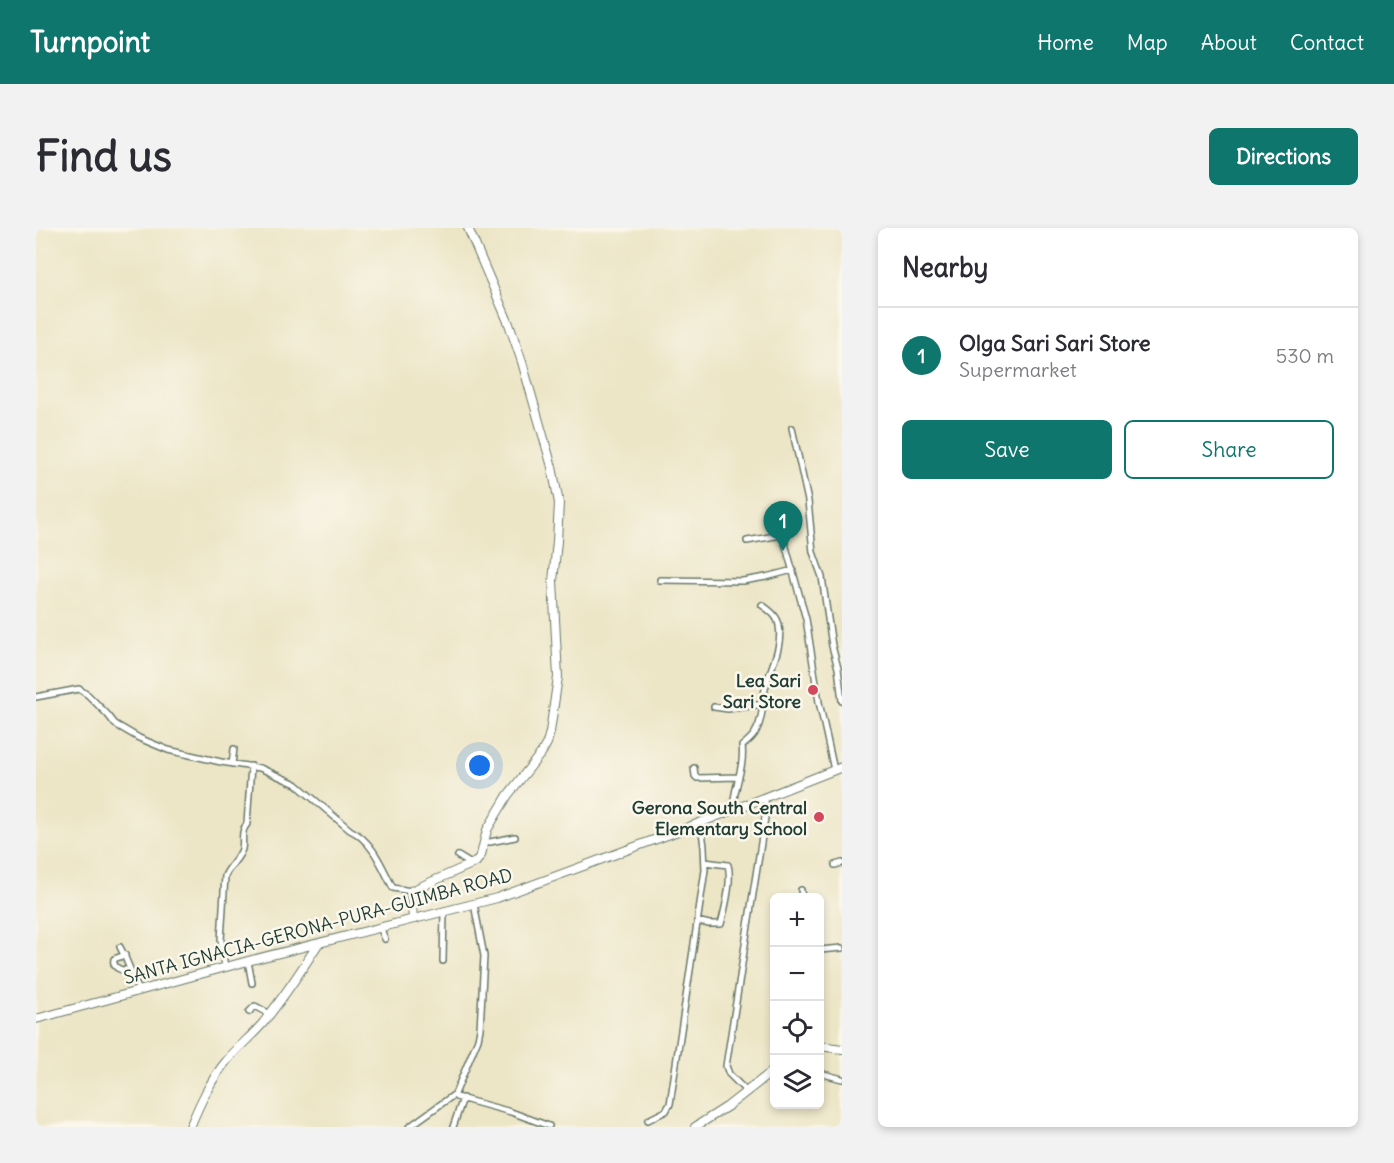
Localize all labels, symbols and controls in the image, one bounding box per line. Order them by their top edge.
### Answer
text: Turnpoint [30,24,150,60]
text: Home [1037,29,1094,56]
text: Map [1127,29,1168,56]
text: About [1201,29,1257,56]
text: Contact [1290,29,1364,56]
button: Directions [1209,128,1358,185]
text: Find us [36,130,172,182]
text: Nearby [902,251,988,284]
text: Olga Sari Sari Store [959,329,1151,357]
text: 1 [918,343,925,368]
text: 530 m [1276,343,1334,368]
text: Supermarket [959,357,1077,382]
button: Save [902,420,1112,479]
button: Share [1124,420,1334,479]
pin: 1 [764,502,802,551]
place label: Lea Sari Sari Store [723,669,801,713]
marker: Lea Sari Sari Store [806,683,820,697]
your location [465,751,494,780]
place label: Gerona South Central Elementary School [632,796,807,840]
marker: Gerona South Central Elementary School [812,810,826,824]
street label: SANTA IGNACIA-GERONA-PURA-GUIMBA ROAD [121,863,515,989]
map controls [770,893,824,1109]
button: + [770,893,824,947]
button: − [770,947,824,1001]
button: locate [770,1001,824,1055]
button: layers [770,1055,824,1109]

